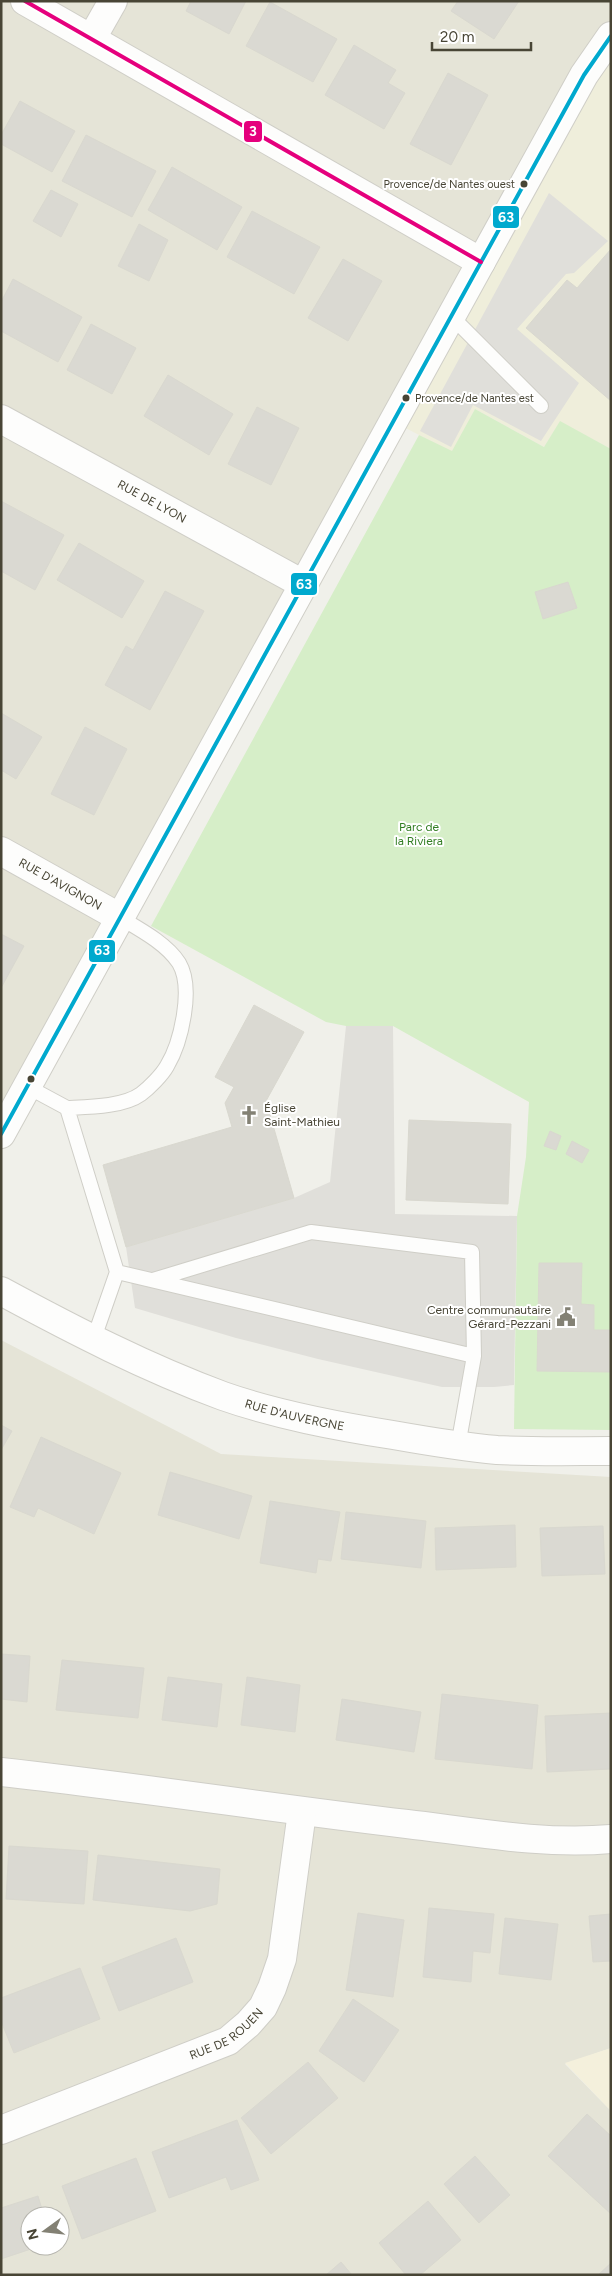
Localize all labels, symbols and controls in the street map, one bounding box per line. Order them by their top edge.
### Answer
scale bar [432,20,531,52]
text: 20 m [440,28,474,46]
line badge: 3 [243,120,263,143]
text: 3 [249,123,257,140]
place label: Provence/de Nantes ouest [384,178,515,191]
marker: Provence/de Nantes ouest [519,179,529,189]
line badge: 63 [492,205,520,229]
text: 63 [498,209,514,226]
place label: Provence/de Nantes est [415,392,534,405]
marker: Provence/de Nantes est [401,393,411,403]
street label: RUE DE LYON [115,477,189,526]
line badge: 63 [290,572,318,596]
text: 63 [296,576,312,593]
park label: Parc de la Riviera [395,820,443,848]
street label: RUE D'AVIGNON [16,855,104,913]
line badge: 63 [88,939,116,963]
text: 63 [94,942,110,959]
unlabelled marker [26,1074,36,1084]
place label: Église Saint-Mathieu [264,1101,340,1129]
church icon: Église Saint-Mathieu [238,1104,260,1126]
place label: Centre communautaire Gérard-Pezzani [427,1303,551,1331]
public building icon: Centre communautaire Gérard-Pezzani [555,1306,577,1328]
street label: RUE D'AUVERGNE [243,1397,345,1434]
street label: RUE DE ROUEN [187,2005,266,2062]
north arrow [20,2206,70,2256]
text: N [23,2227,43,2242]

